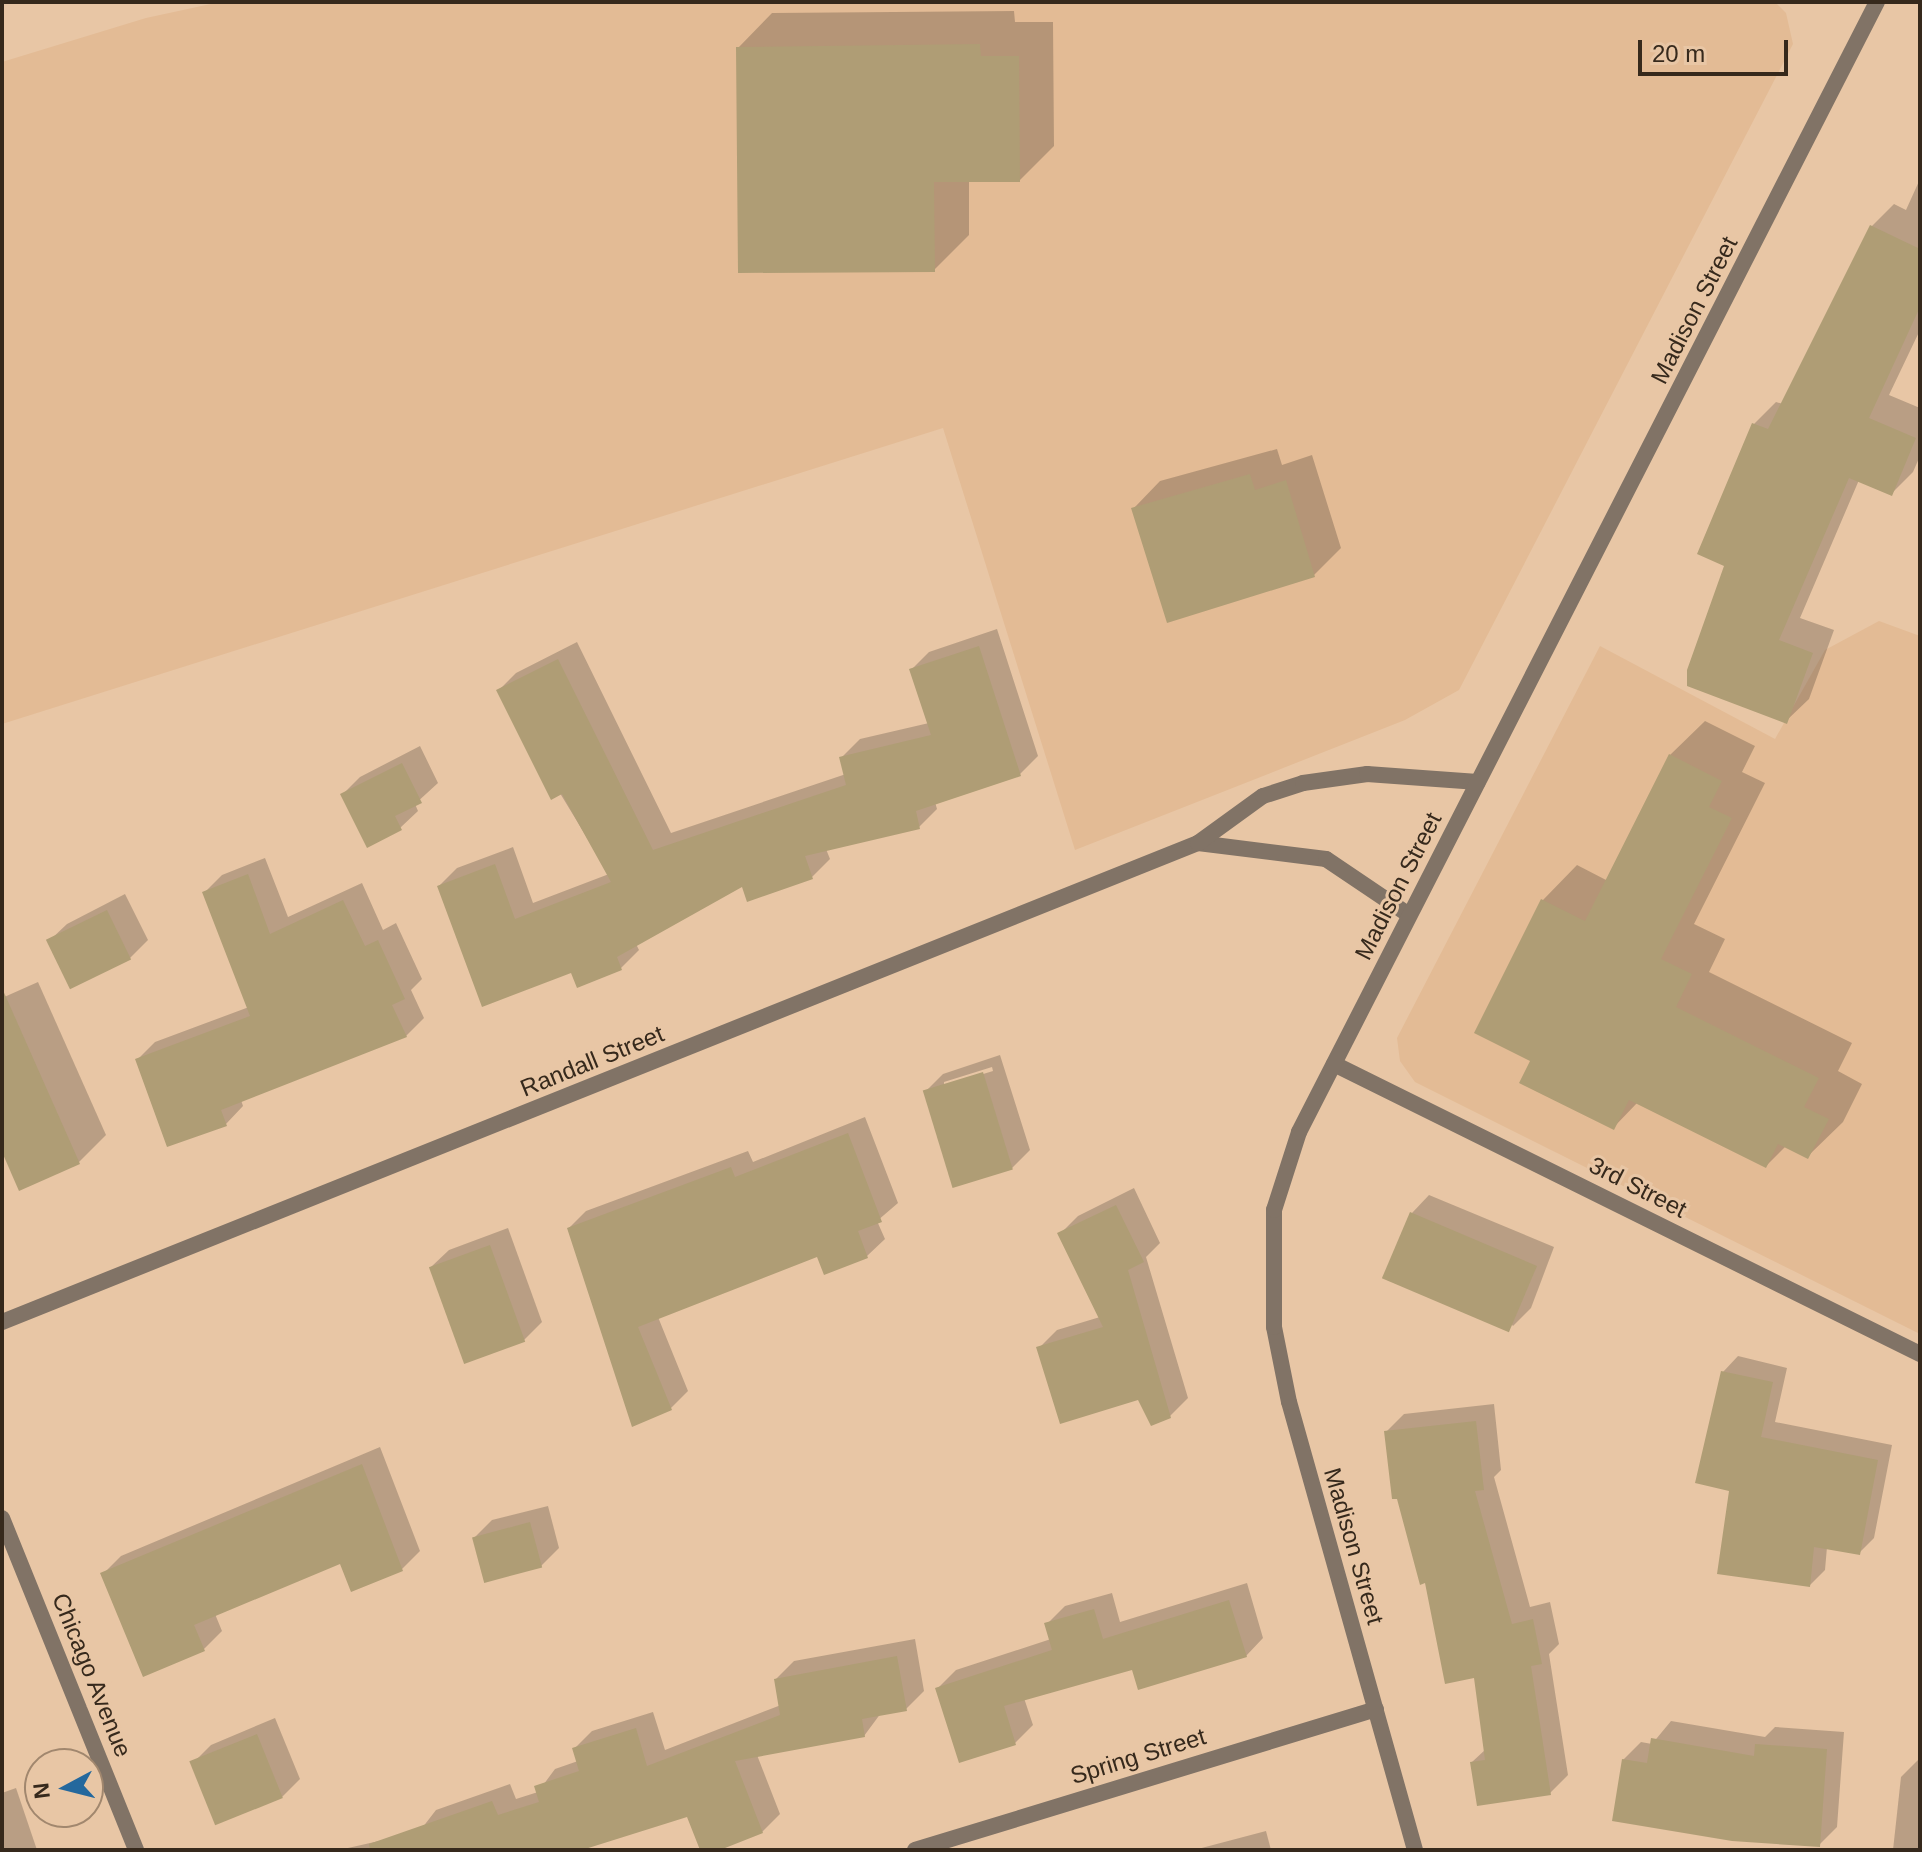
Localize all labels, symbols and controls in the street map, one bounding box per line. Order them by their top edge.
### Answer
scale bar [1642,24,1792,74]
text: 20 m [1652,40,1705,67]
street label: Madison Street [1645,232,1743,388]
street label: Madison Street [1349,808,1447,964]
street label: Randall Street [516,1019,668,1103]
street label: 3rd Street [1585,1150,1691,1224]
street label: Madison Street [1318,1464,1390,1628]
street label: Chicago Avenue [46,1588,138,1762]
street label: Spring Street [1067,1722,1209,1790]
north arrow [24,1748,104,1828]
text: N [28,1781,55,1800]

